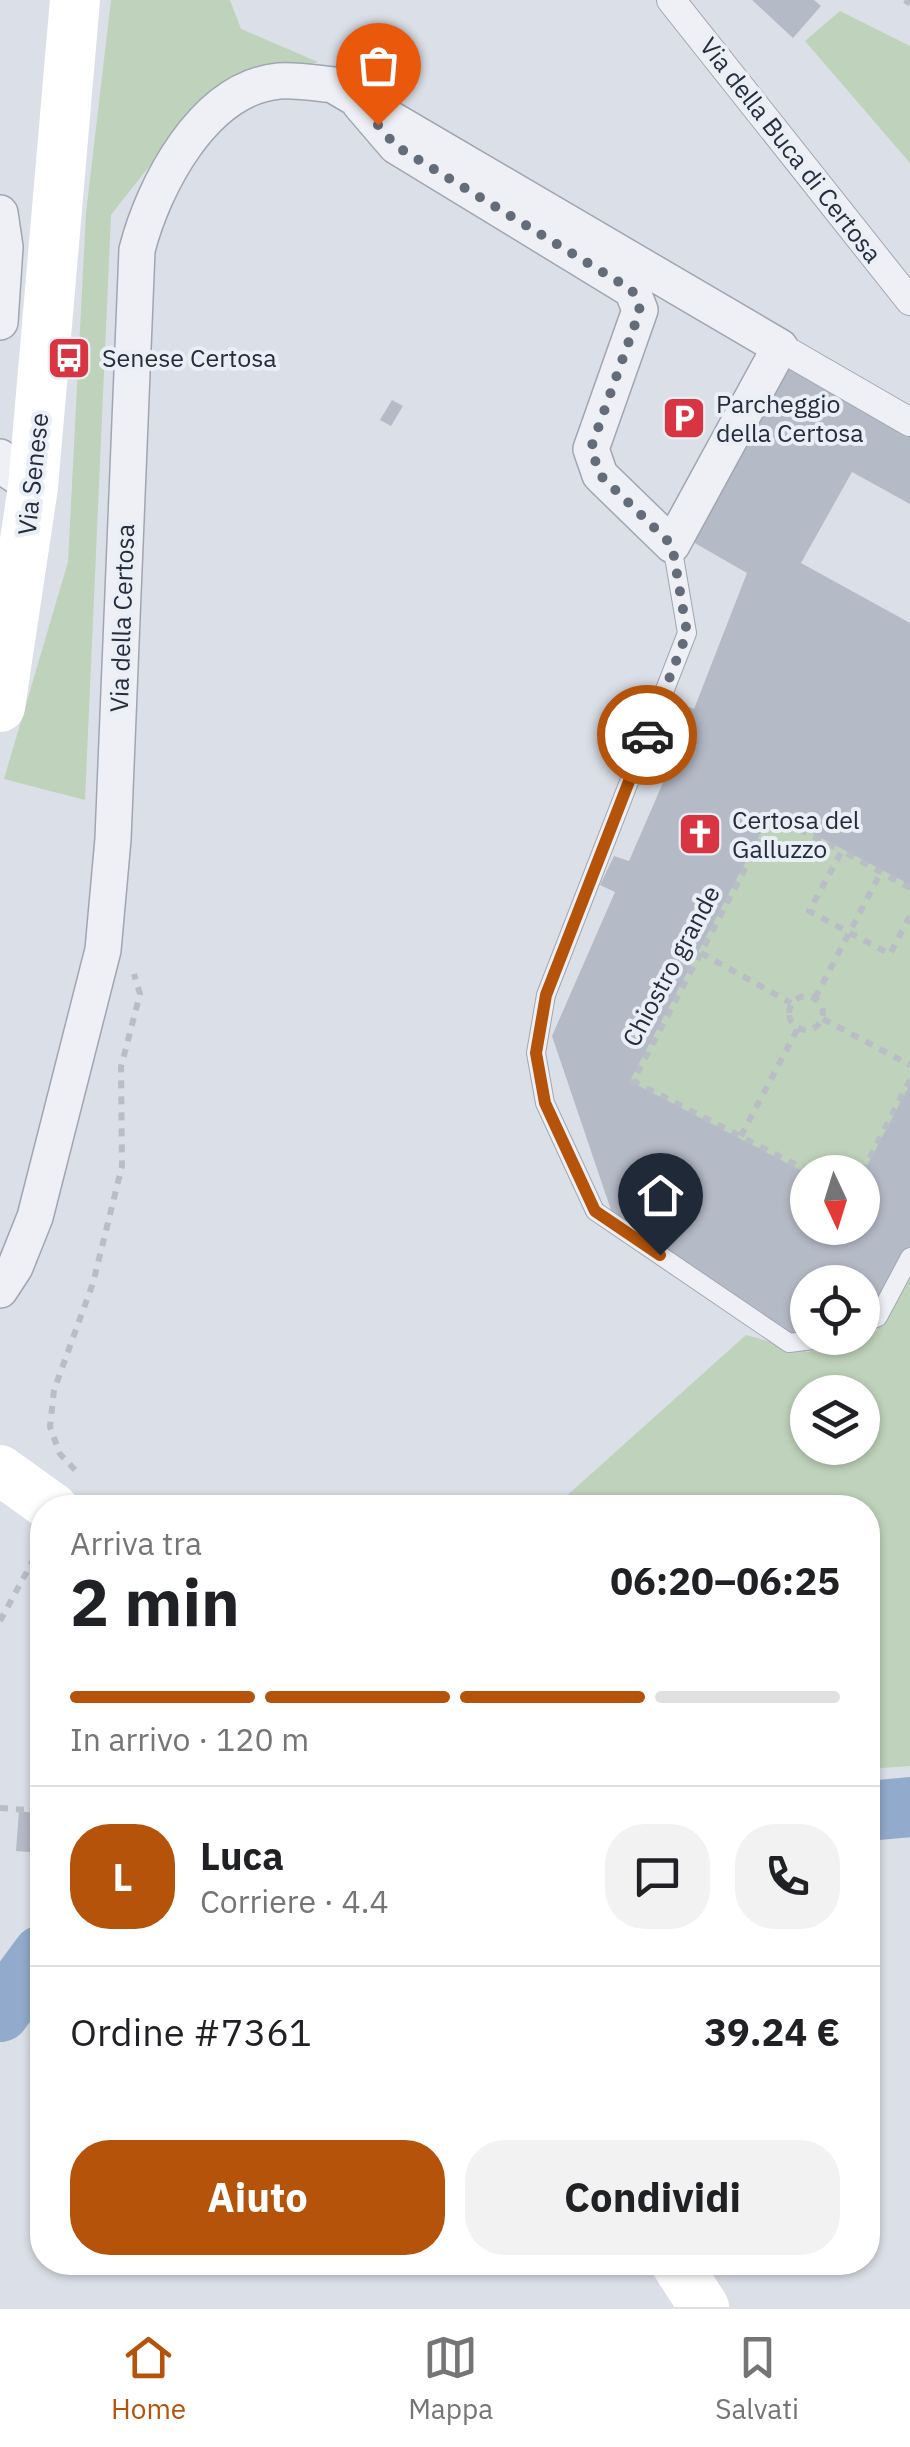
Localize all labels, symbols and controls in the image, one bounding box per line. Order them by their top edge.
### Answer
pin [336,23,421,126]
street label: Via della Buca di Certosa [693,30,890,269]
icon: bag [351,38,406,93]
bus stop icon: Senese Certosa [46,335,92,381]
place label: Senese Certosa [102,341,277,374]
place label: Parcheggio della Certosa [716,387,864,449]
parking icon: Parcheggio della Certosa [661,395,707,441]
street label: Via Senese [10,411,55,537]
street label: Via della Certosa [102,523,141,713]
courier [597,685,697,785]
icon: car [620,708,675,763]
place label: Certosa del Galluzzo [732,803,860,865]
church icon: Certosa del Galluzzo [677,811,723,857]
street label: Chiostro grande [614,880,727,1052]
pin [618,1153,703,1256]
north arrow [790,1155,880,1245]
map controls [790,1155,880,1465]
icon: home [633,1168,688,1223]
button: locate [790,1265,880,1355]
button: layers [790,1375,880,1465]
text: Arriva tra [70,1522,202,1564]
text: 06:20–06:25 [610,1556,840,1605]
text: 2 min [70,1559,240,1644]
text: In arrivo · 120 m [70,1718,309,1760]
button: chat [605,1824,710,1929]
button: phone [735,1824,840,1929]
text: Luca [200,1831,284,1880]
text: L [112,1852,133,1901]
text: Corriere · 4.4 [200,1880,389,1922]
text: Ordine #7361 [70,2007,312,2056]
text: 39.24 € [704,2007,840,2056]
button: Aiuto [70,2140,445,2255]
button: Condividi [465,2140,840,2255]
tab: Home [111,2330,186,2427]
tab: Mappa [408,2330,493,2427]
tab: Salvati [715,2330,799,2427]

